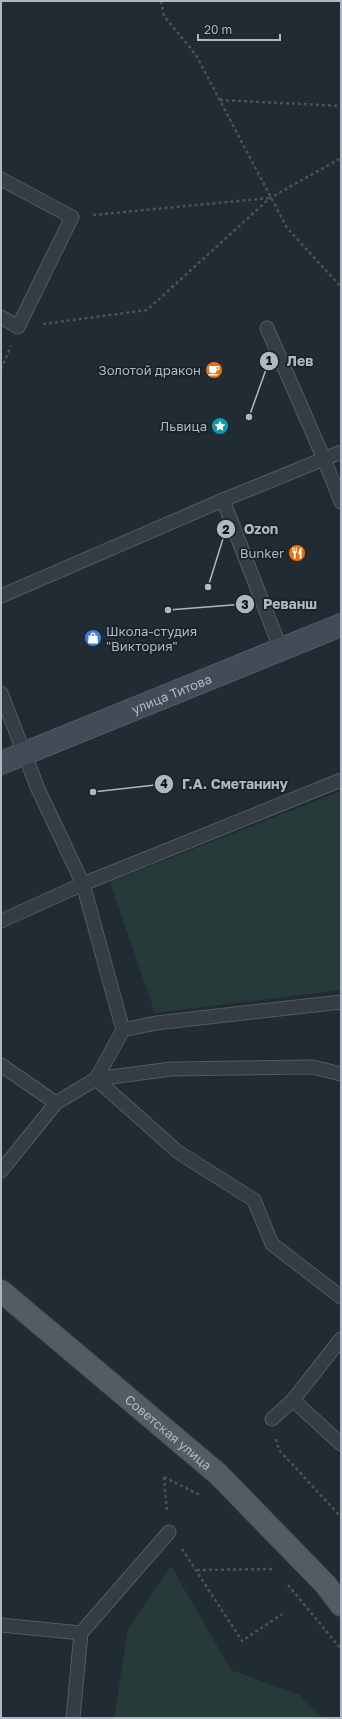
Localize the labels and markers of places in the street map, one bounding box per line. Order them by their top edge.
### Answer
callout: Лев [259,348,321,374]
cafe icon: Золотой дракон [204,360,224,380]
place label: Золотой дракон [98,362,201,378]
place icon: Львица [210,416,230,436]
place label: Львица [160,418,207,434]
callout: Ozon [216,516,286,542]
restaurant icon: Bunker [287,543,307,563]
place label: Bunker [240,545,284,561]
callout: Реванш [235,591,325,617]
place label: Школа-студия "Виктория" [106,623,197,654]
shop icon: Школа-студия "Виктория" [83,628,103,648]
callout: Г.А. Сметанину [154,771,296,797]

